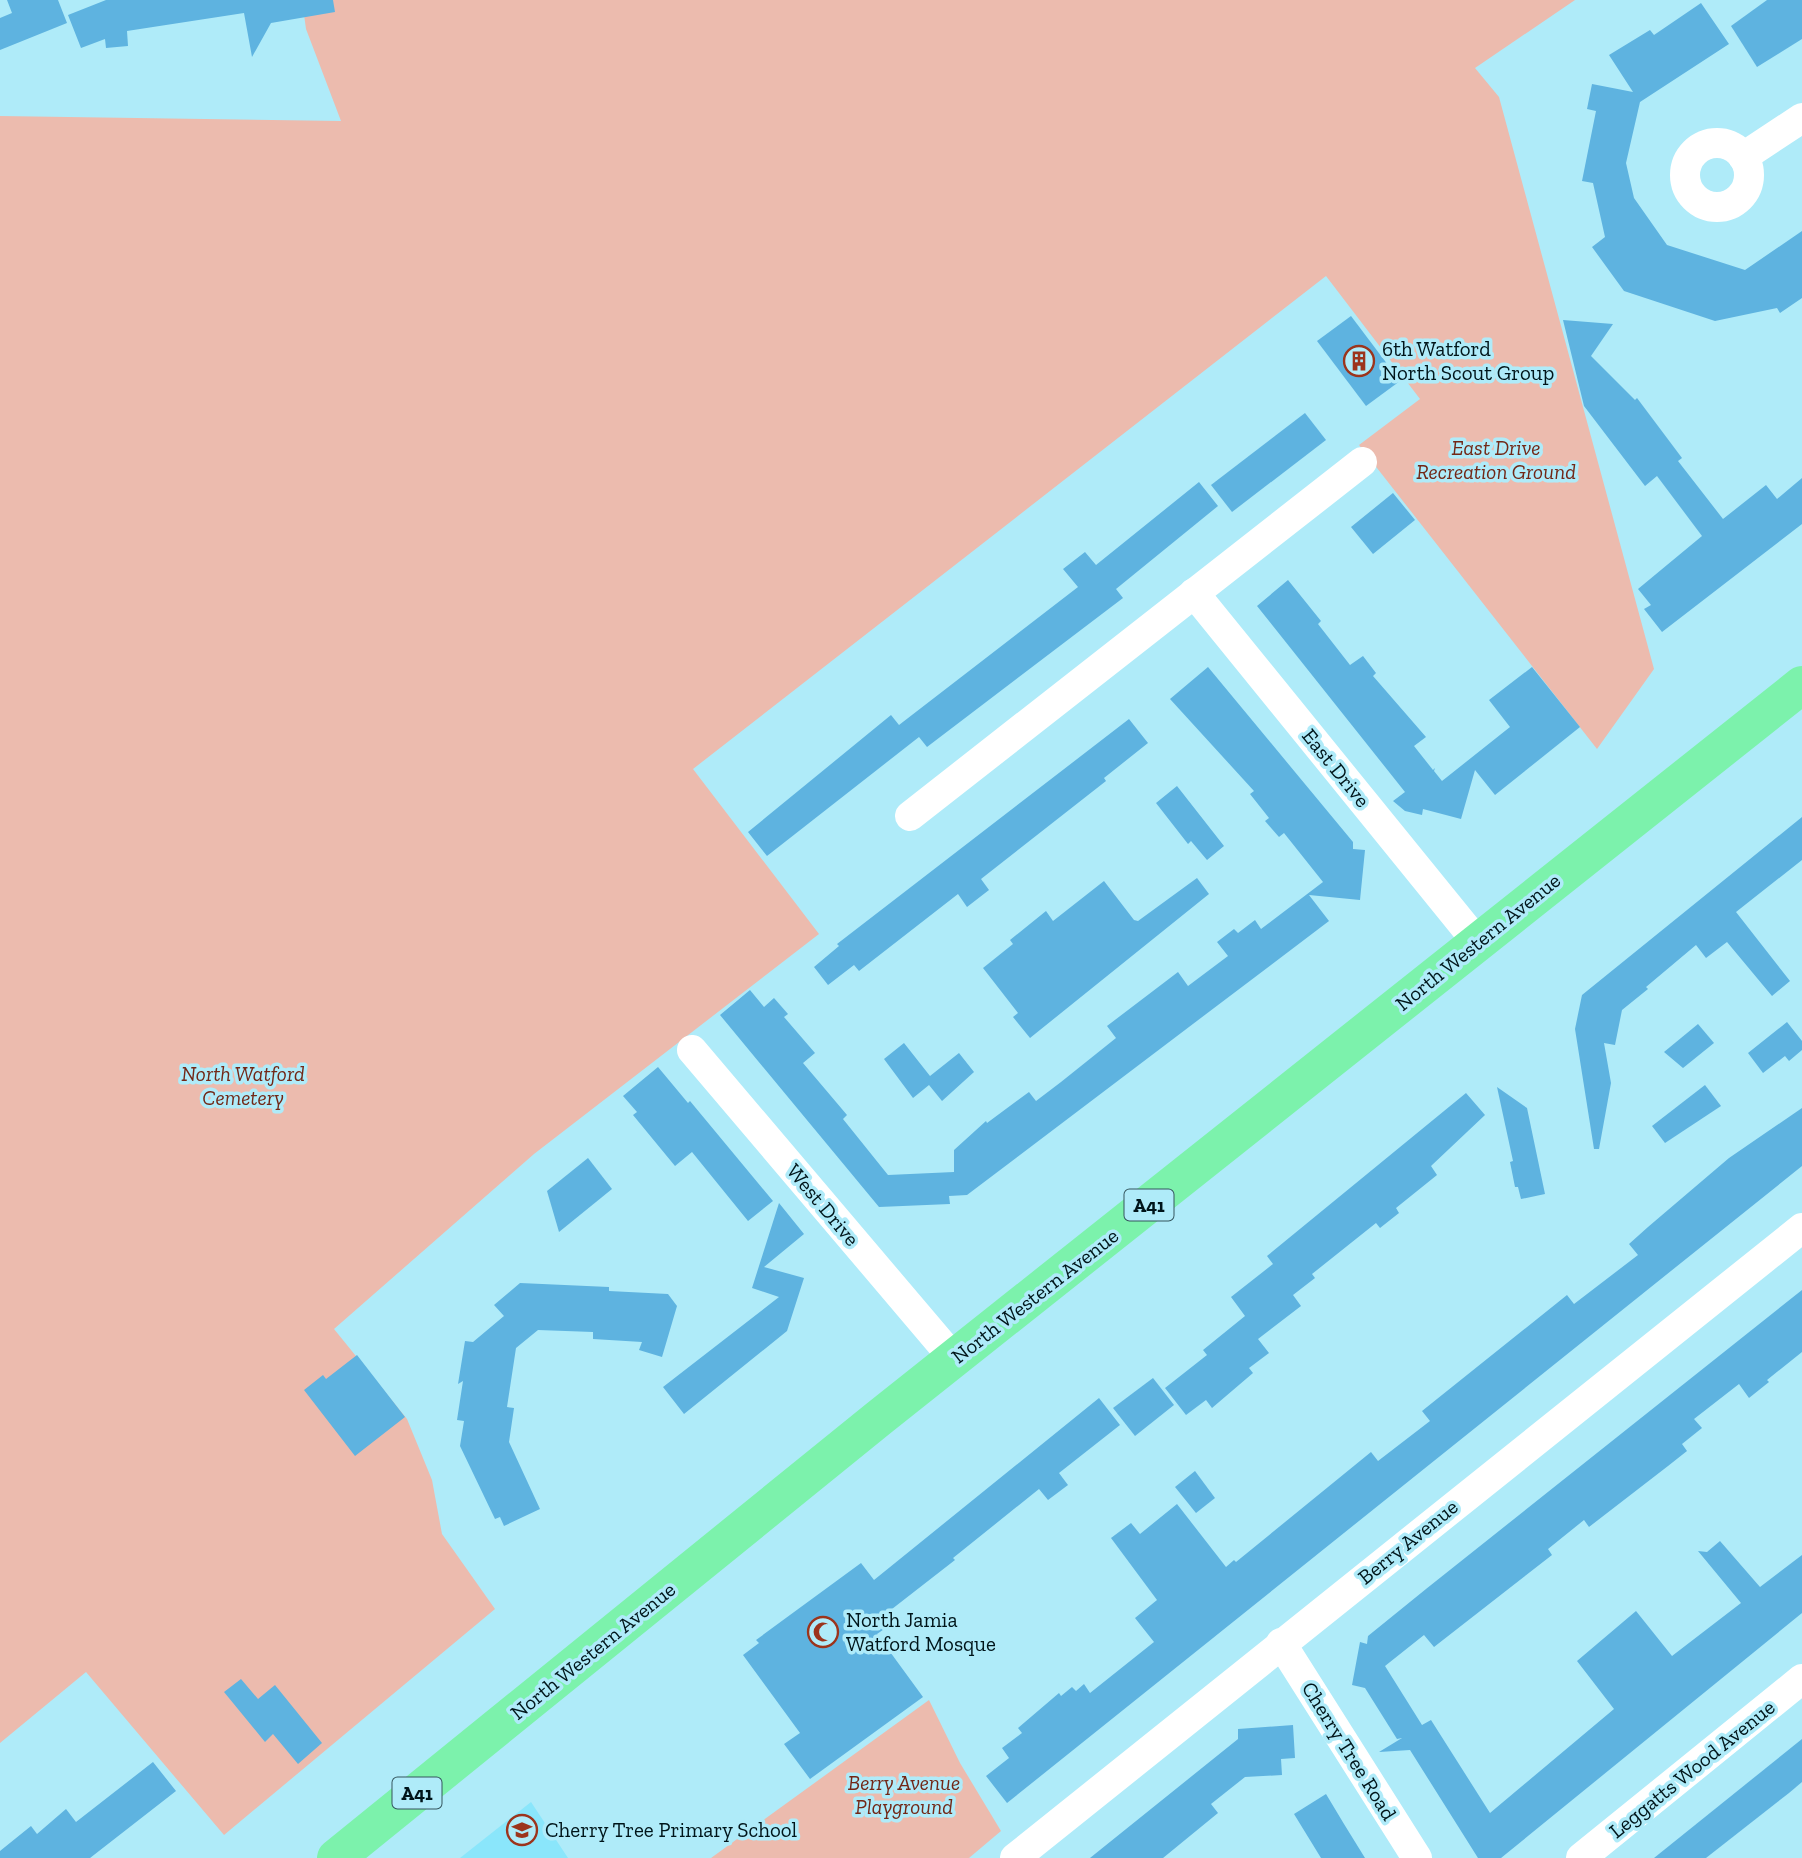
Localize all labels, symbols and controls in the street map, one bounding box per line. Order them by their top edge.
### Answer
place label: 6th Watford North Scout Group [1382,336,1554,385]
building icon: 6th Watford North Scout Group [1342,344,1376,378]
park label: East Drive Recreation Ground [1416,435,1576,484]
street label: East Drive [1297,723,1376,812]
street label: North Western Avenue [1390,867,1565,1016]
park label: North Watford Cemetery [181,1061,305,1110]
street label: West Drive [782,1158,865,1251]
road number: A41 [1124,1190,1174,1220]
street label: North Western Avenue [946,1223,1123,1369]
street label: Berry Avenue [1353,1494,1463,1589]
street label: North Western Avenue [505,1576,680,1725]
place label: North Jamia Watford Mosque [846,1607,996,1656]
mosque icon: North Jamia Watford Mosque [806,1615,840,1649]
street label: Cherry Tree Road [1297,1677,1402,1825]
street label: Leggatts Wood Avenue [1604,1694,1780,1843]
park label: Berry Avenue Playground [848,1770,960,1819]
road number: A41 [392,1778,442,1809]
school or university icon: Cherry Tree Primary School [505,1813,539,1847]
place label: Cherry Tree Primary School [545,1817,798,1842]

